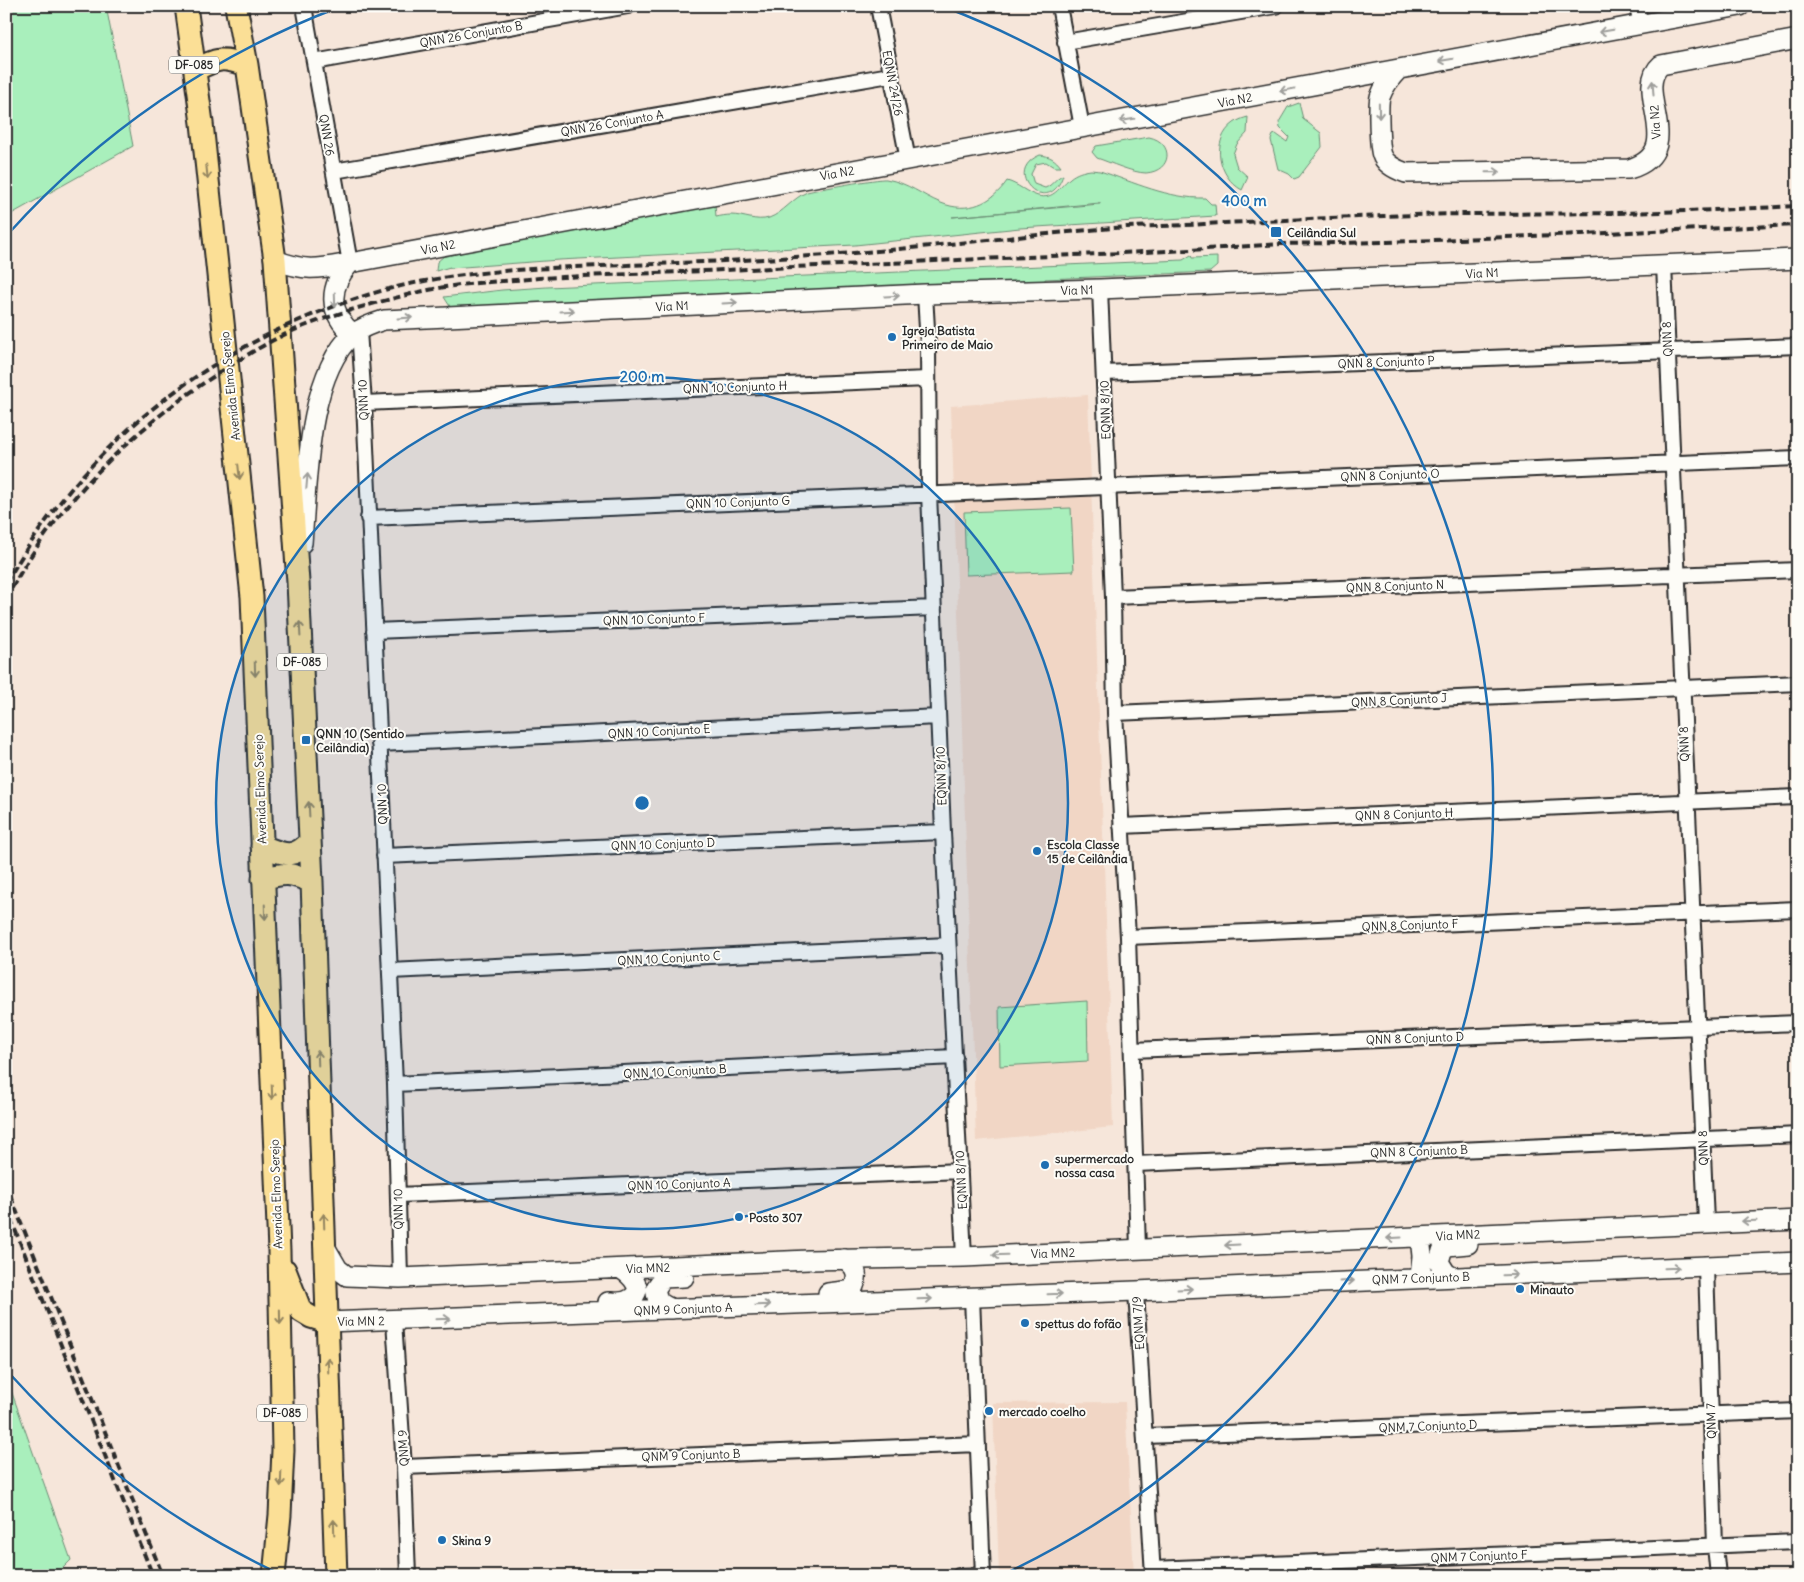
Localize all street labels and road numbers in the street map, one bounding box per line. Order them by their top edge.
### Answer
street label: QNN 26 Conjunto B [418,18,524,50]
street label: EQNN 24/26 [879,49,907,117]
road number: DF-085 [169,56,219,74]
street label: Via N2 [1217,89,1254,111]
street label: Via N2 [1646,104,1664,140]
street label: QNN 26 Conjunto A [559,107,665,139]
street label: QNN 26 [316,113,338,157]
street label: Via N2 [819,163,856,183]
street label: Via N2 [420,236,457,258]
street label: Via N1 [1465,265,1499,281]
street label: Via N1 [1060,282,1094,298]
street label: Via N1 [655,298,689,314]
street label: QNN 8 [1659,321,1675,357]
street label: Avenida Elmo Serejo [217,330,243,441]
street label: QNN 8 Conjunto P [1337,353,1435,371]
street label: QNN 10 Conjunto H [683,378,788,396]
street label: QNN 10 [354,379,372,421]
street label: EQNN 8/10 [1096,380,1114,440]
street label: QNN 8 Conjunto O [1340,466,1440,484]
street label: QNN 10 Conjunto G [686,493,791,511]
street label: QNN 8 Conjunto N [1346,577,1444,595]
street label: QNN 10 Conjunto F [603,610,706,628]
road number: DF-085 [277,654,327,670]
street label: QNN 8 Conjunto J [1351,690,1447,710]
street label: QNN 10 Conjunto E [607,721,711,741]
street label: QNN 8 [1676,726,1692,762]
street label: Avenida Elmo Serejo [251,734,269,844]
street label: EQNN 8/10 [932,746,950,806]
street label: QNN 10 [374,783,390,825]
street label: QNN 8 Conjunto H [1355,805,1454,823]
street label: QNN 10 Conjunto D [611,835,715,853]
street label: QNN 8 Conjunto F [1361,916,1459,934]
street label: QNN 10 Conjunto C [617,948,721,968]
street label: QNN 8 Conjunto D [1366,1029,1464,1047]
street label: QNN 10 Conjunto B [623,1061,727,1081]
street label: QNN 8 [1695,1130,1711,1166]
street label: Avenida Elmo Serejo [267,1139,285,1249]
street label: QNN 8 Conjunto B [1370,1142,1468,1160]
street label: EQNN 8/10 [952,1150,970,1210]
street label: QNN 10 Conjunto A [627,1175,731,1193]
street label: QNN 10 [390,1188,406,1230]
street label: Via MN2 [1435,1226,1481,1244]
street label: Via MN2 [1030,1245,1076,1261]
street label: Via MN2 [625,1260,671,1276]
street label: QNM 7 Conjunto B [1372,1269,1470,1287]
street label: EQNM 7/9 [1129,1296,1147,1350]
street label: QNM 9 Conjunto A [633,1300,733,1318]
street label: Via MN 2 [337,1313,385,1329]
street label: QNM 7 [1703,1403,1719,1439]
road number: DF-085 [257,1405,307,1422]
street label: QNM 7 Conjunto D [1378,1417,1478,1435]
street label: QNM 9 [394,1429,412,1467]
street label: QNM 9 Conjunto B [641,1446,741,1464]
street label: QNM 7 Conjunto F [1430,1547,1528,1565]

